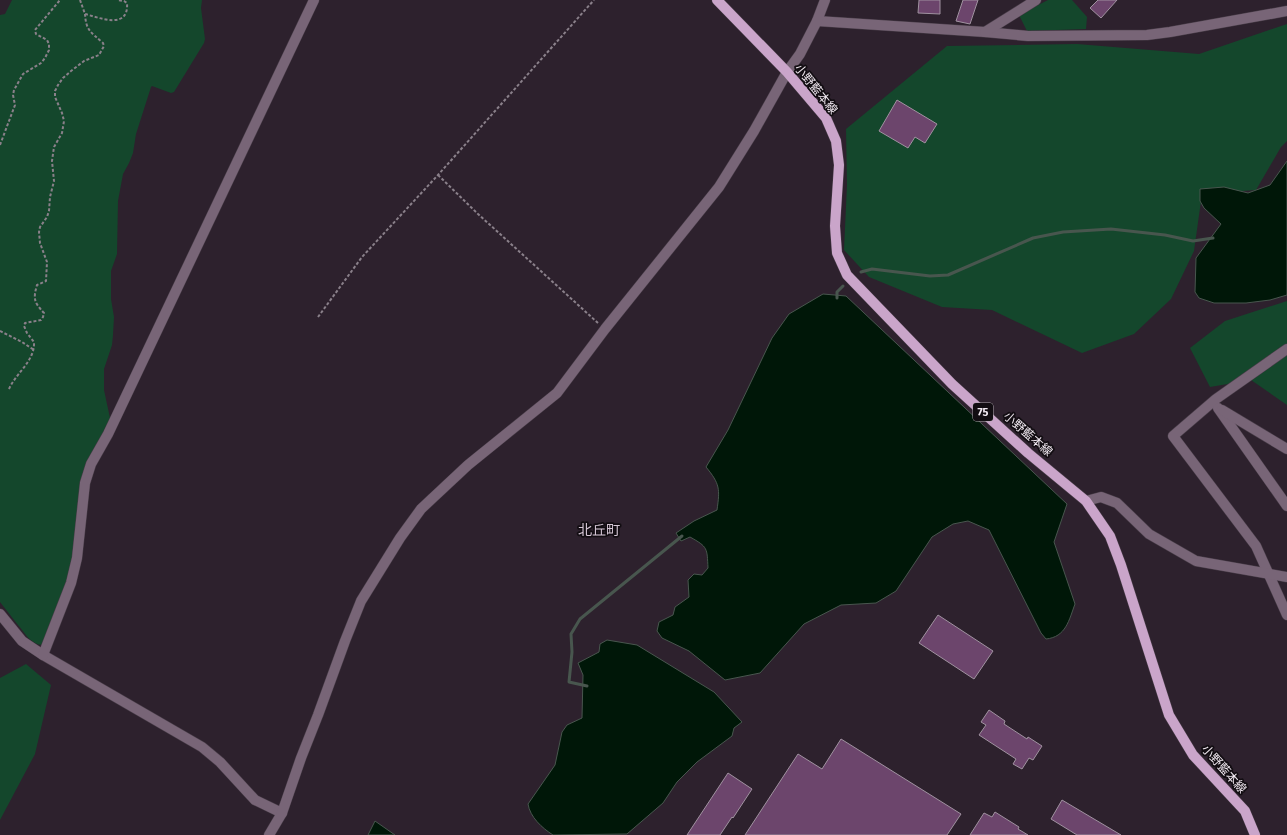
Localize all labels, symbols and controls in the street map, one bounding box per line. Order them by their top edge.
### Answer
street label: 小野藍本線 [792,61,840,117]
road number: 75 [973,403,993,421]
street label: 小野藍本線 [1001,409,1055,459]
district label: 北丘町 [578,522,620,539]
street label: 小野藍本線 [1199,742,1249,796]

